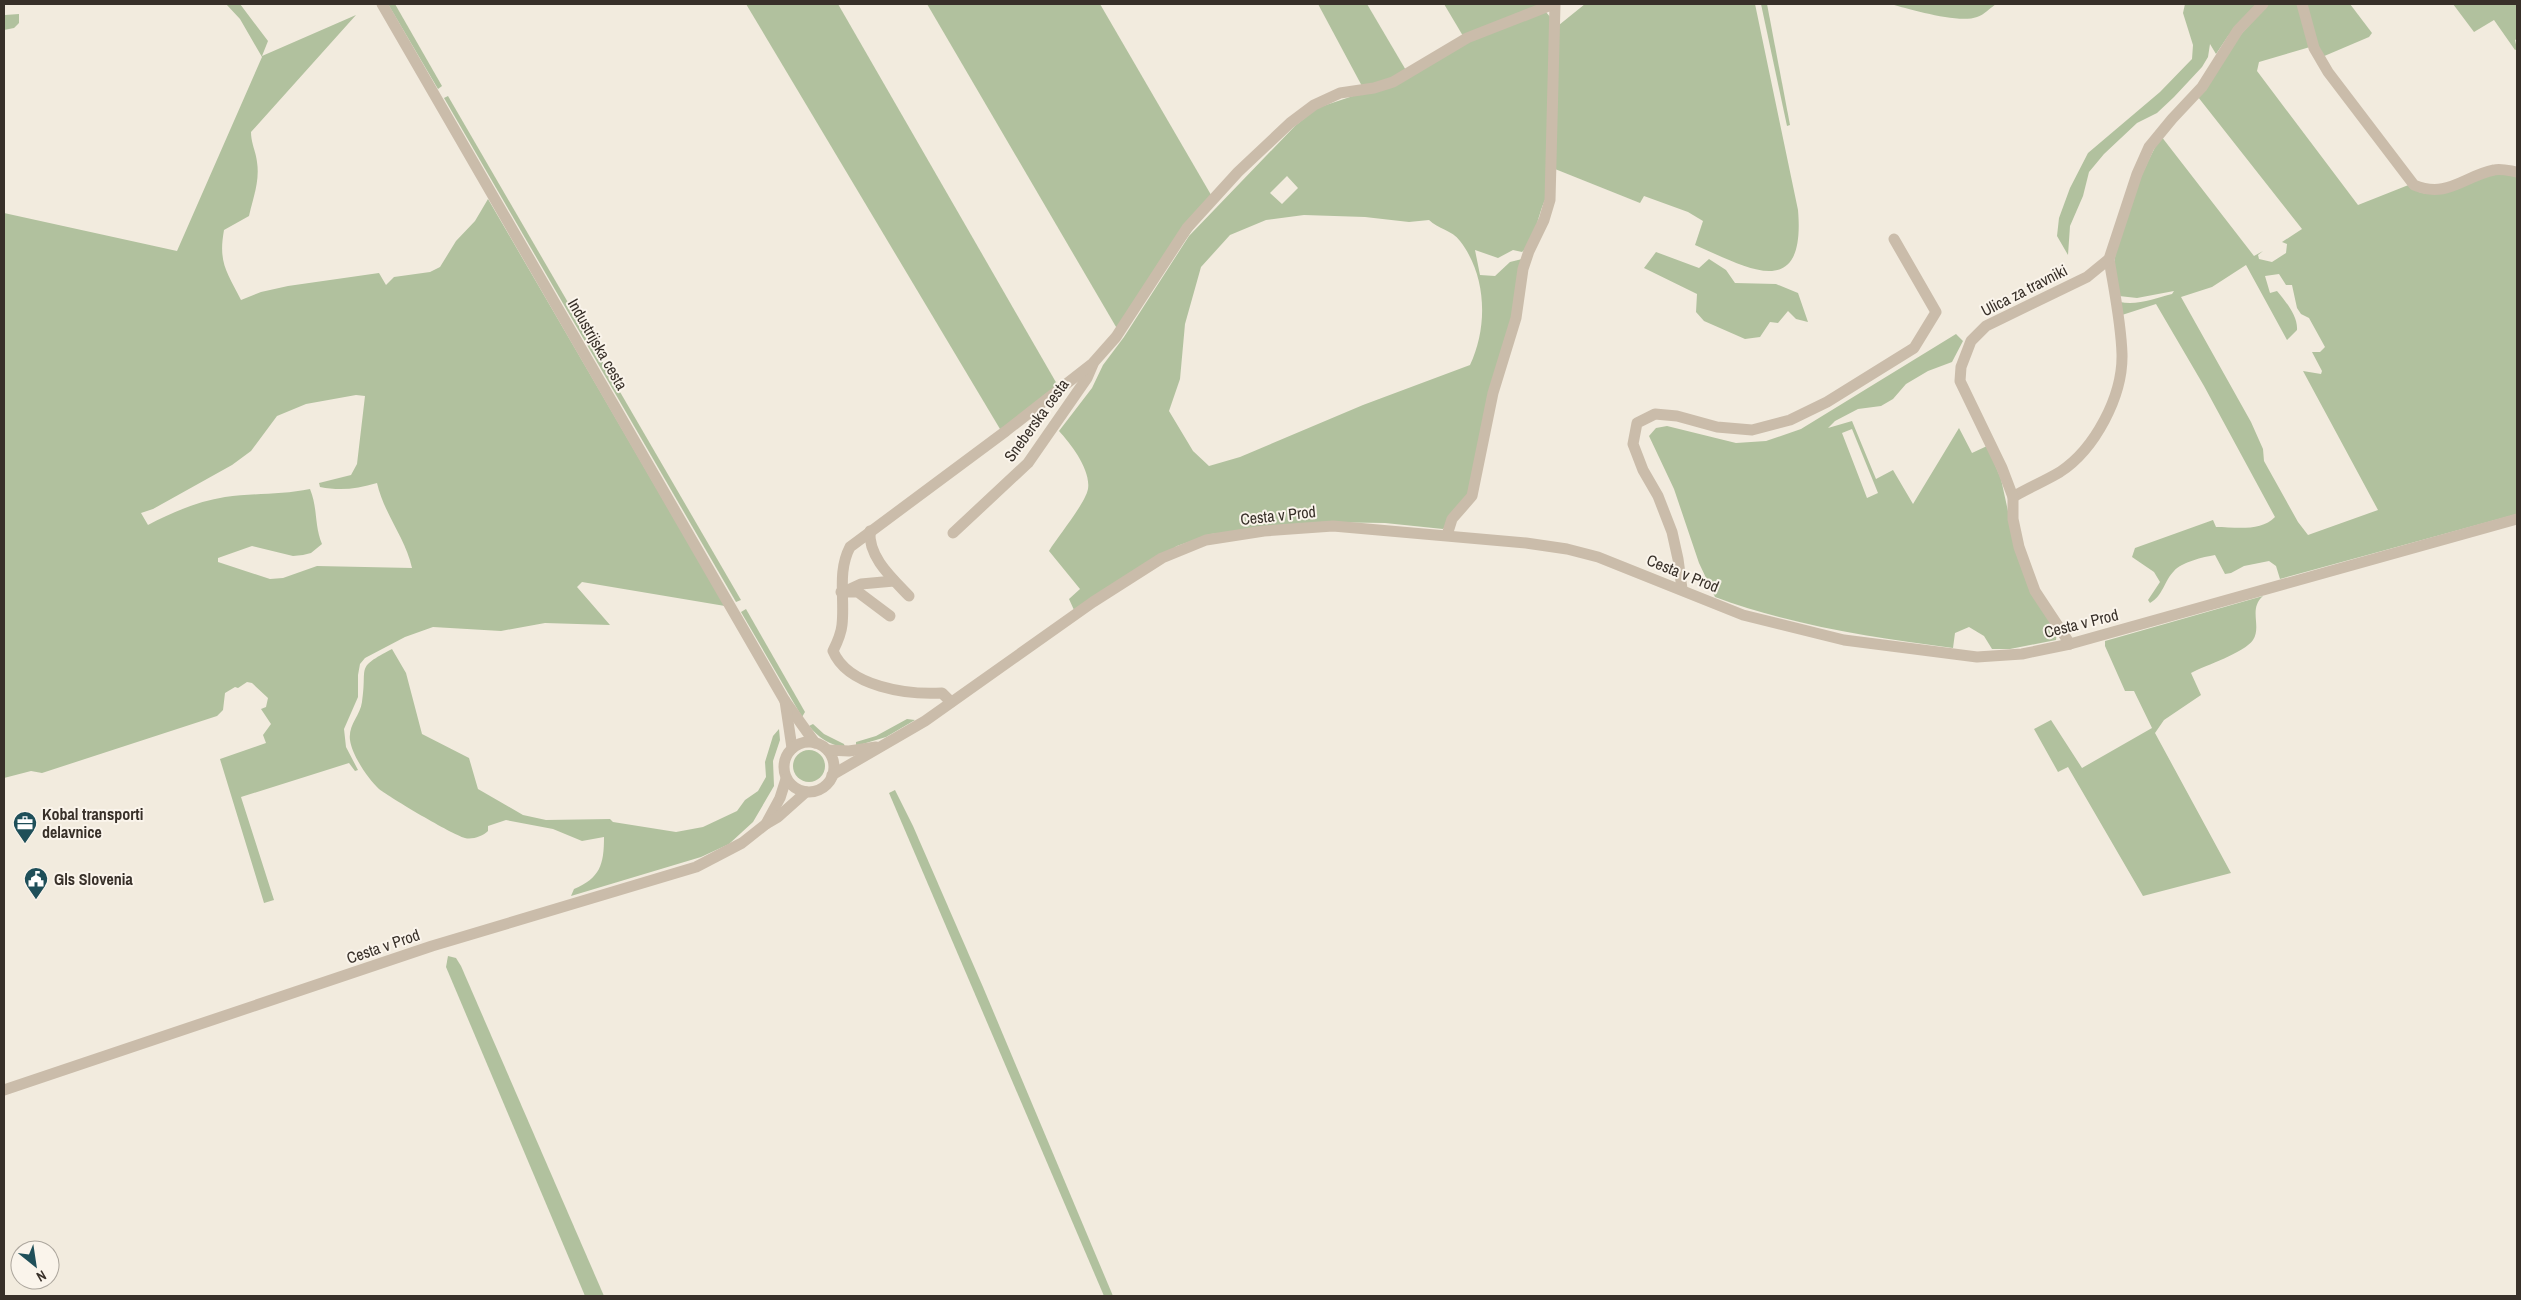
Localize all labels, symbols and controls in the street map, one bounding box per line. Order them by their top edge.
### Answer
street label: Ulica za travniki [1977,259,2071,321]
street label: Industrijska cesta [563,294,633,394]
street label: Sneberska cesta [998,373,1074,466]
street label: Cesta v Prod [1239,500,1317,530]
street label: Cesta v Prod [1644,549,1722,597]
street label: Cesta v Prod [2042,603,2120,643]
place label: Kobal transporti delavnice [42,803,143,843]
office icon: Kobal transporti delavnice [12,810,38,844]
public building icon: Gls Slovenia [23,866,49,900]
place label: Gls Slovenia [54,868,133,890]
street label: Cesta v Prod [344,923,422,969]
north arrow [10,1240,60,1290]
text: N [33,1266,50,1286]

